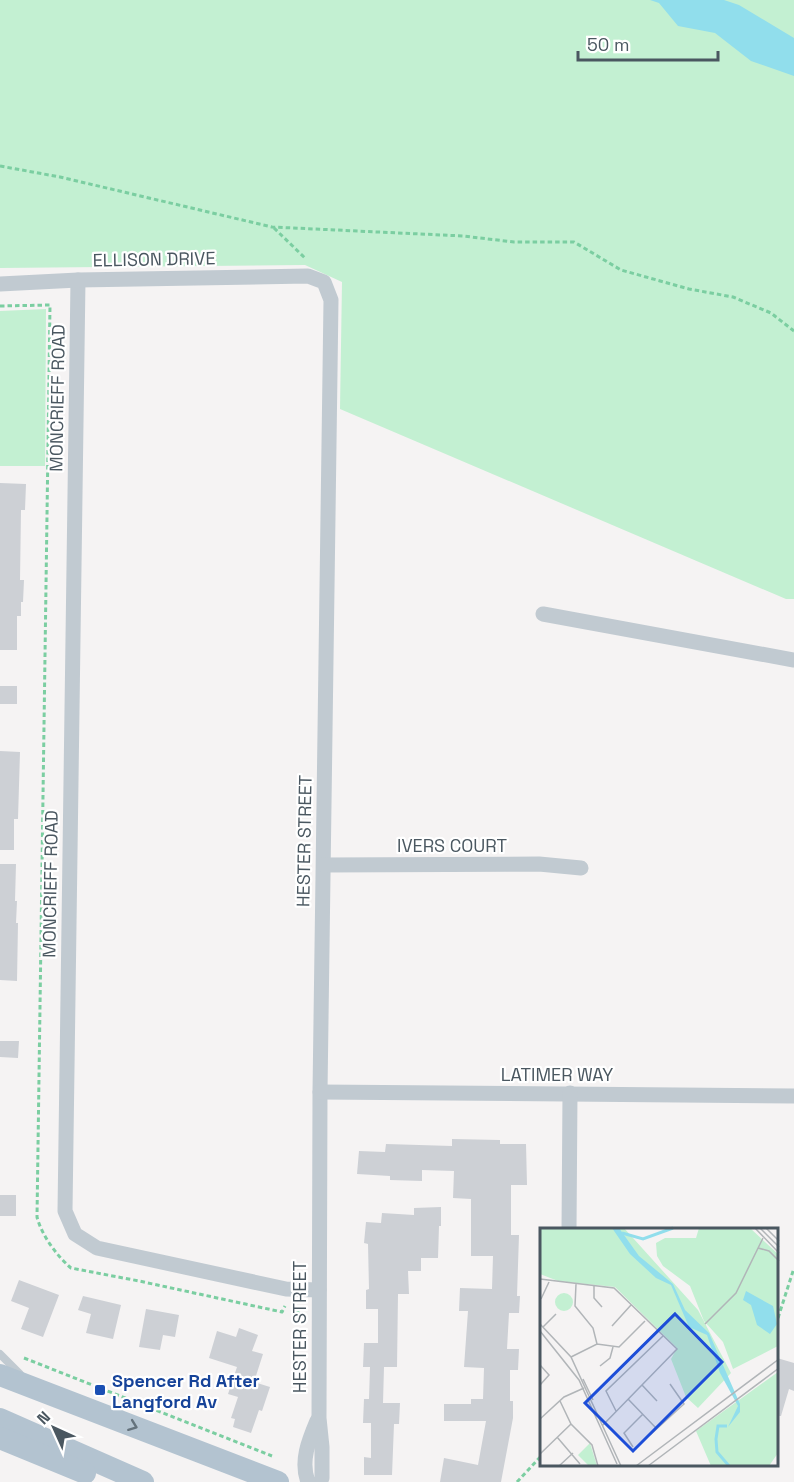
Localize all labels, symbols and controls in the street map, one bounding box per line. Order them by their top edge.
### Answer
scale bar [578,24,718,62]
text: 50 m [587,33,629,56]
street label: ELLISON DRIVE [92,246,216,272]
street label: MONCRIEFF ROAD [44,324,70,472]
street label: HESTER STREET [291,774,317,907]
street label: MONCRIEFF ROAD [37,810,63,958]
street label: IVERS COURT [397,834,507,857]
street label: LATIMER WAY [501,1063,613,1086]
inset map [540,1228,779,1467]
street label: HESTER STREET [288,1260,311,1393]
place label: Spencer Rd After Langford Av [112,1369,260,1413]
marker: Spencer Rd After Langford Av [93,1383,107,1397]
north arrow [24,1398,84,1458]
text: N [33,1407,55,1429]
one-way arrow [127,1419,138,1431]

